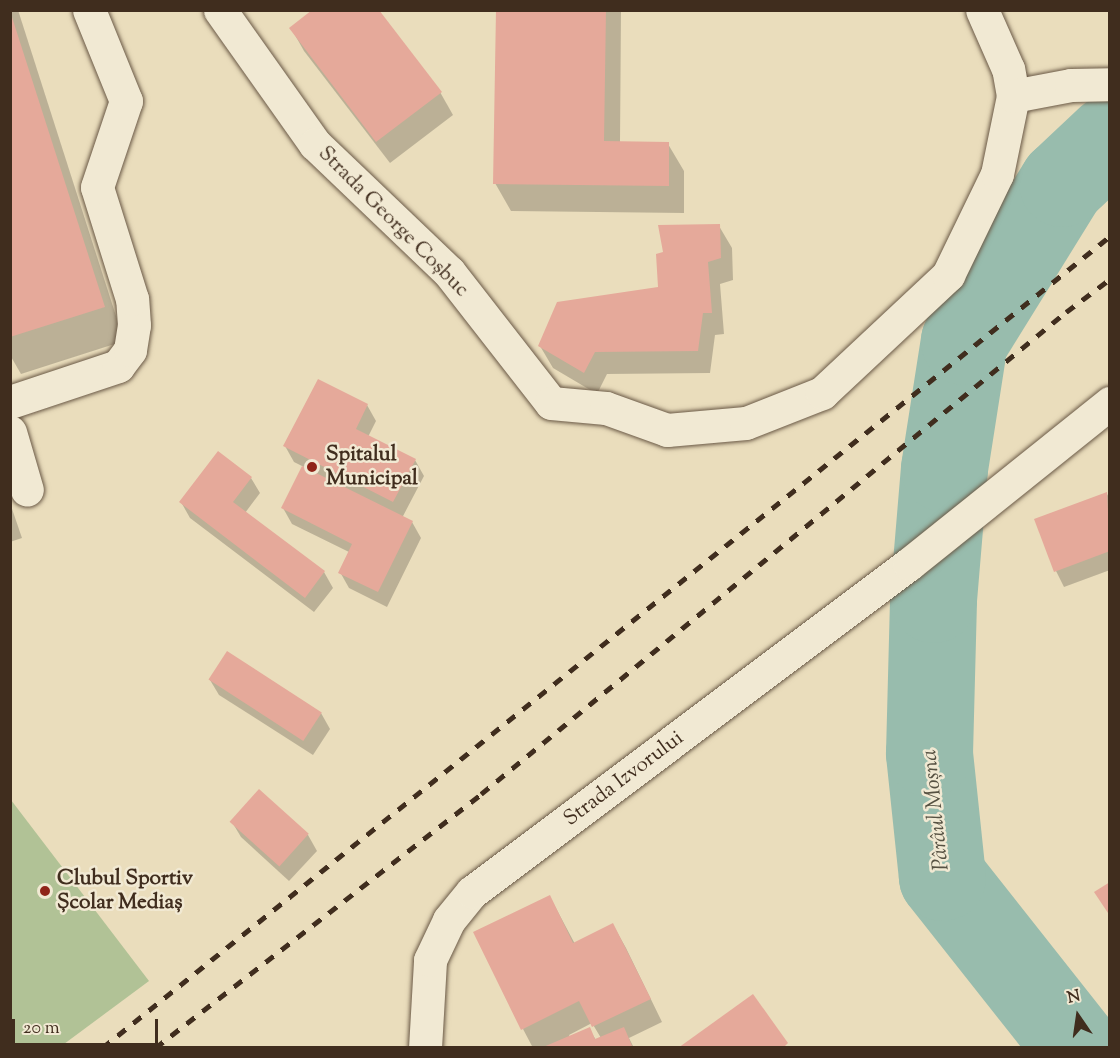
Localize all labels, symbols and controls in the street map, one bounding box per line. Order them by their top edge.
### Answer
street label: Strada George Coșbuc [312,141,474,303]
place label: Spitalul Municipal [326,442,418,492]
marker: Spitalul Municipal [303,458,321,476]
street label: Strada Izvorului [559,726,689,832]
water label: Pârâul Moșna [918,748,956,872]
place label: Clubul Sportiv Școlar Mediaș [57,866,193,916]
marker: Clubul Sportiv Școlar Mediaș [38,884,52,898]
text: N [1065,985,1083,1011]
north arrow [1048,986,1108,1046]
scale bar [15,1007,160,1045]
text: 20 m [23,1016,60,1042]

